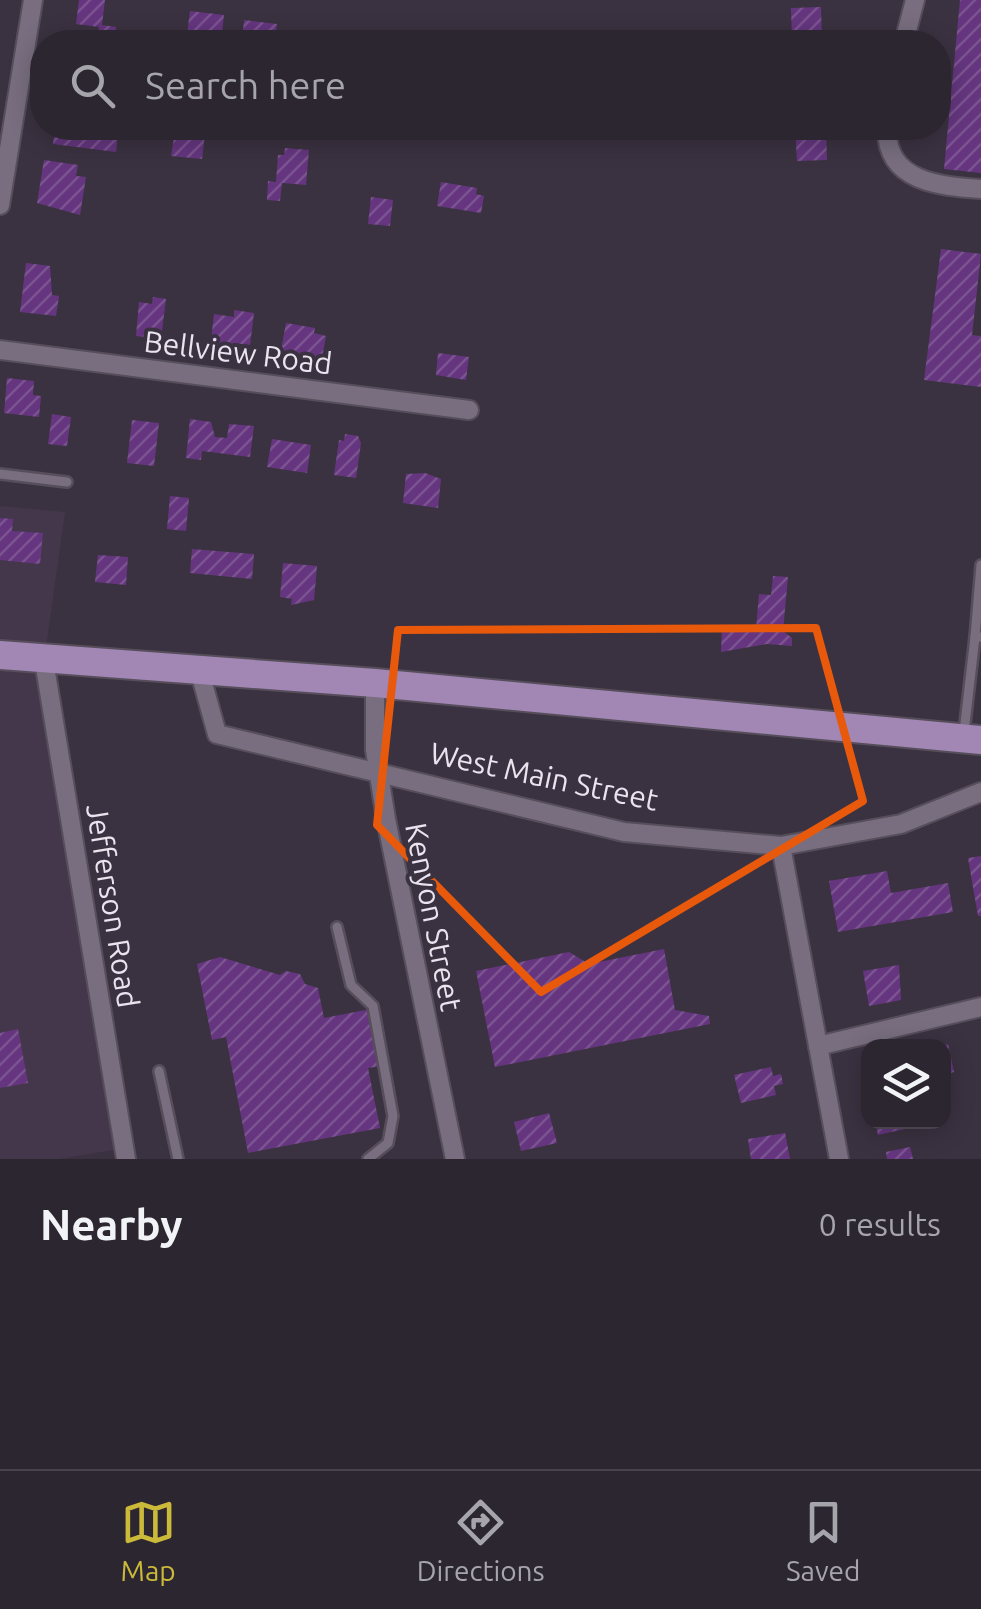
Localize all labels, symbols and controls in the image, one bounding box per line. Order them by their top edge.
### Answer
search box [30,30,951,140]
icon: search [65,58,120,113]
text: Search here [145,64,346,106]
street label: Bellview Road [142,324,334,380]
street label: West Main Street [427,735,661,817]
street label: Jefferson Road [80,802,146,1010]
street label: Kenyon Street [399,820,469,1014]
map controls [861,1039,951,1129]
button: layers [861,1039,951,1129]
text: Nearby [40,1201,183,1248]
text: 0 results [819,1206,941,1242]
tab: Map [121,1495,176,1586]
tab: Directions [417,1495,545,1586]
tab: Saved [786,1495,860,1586]

